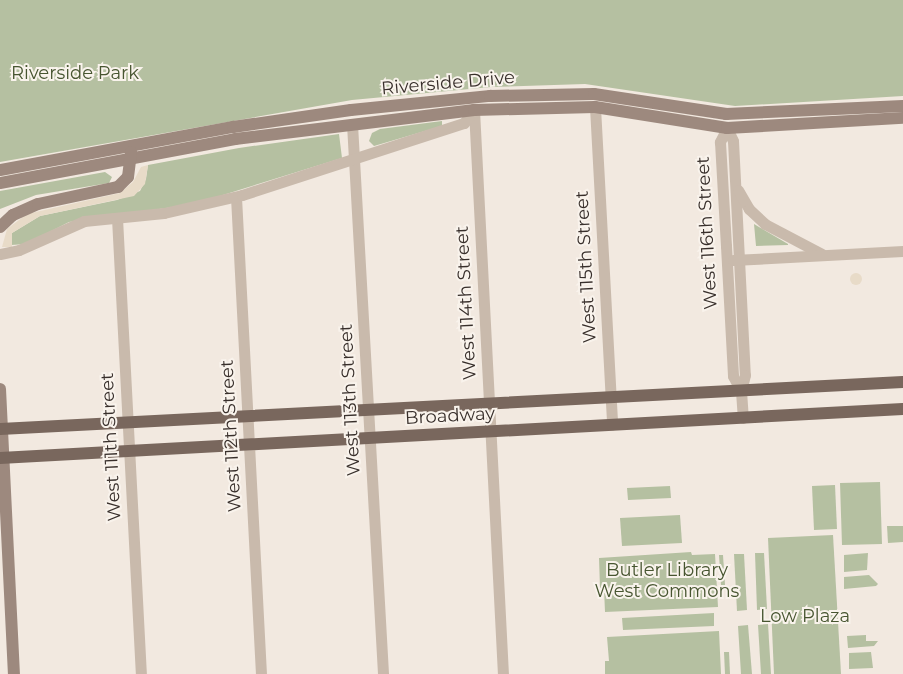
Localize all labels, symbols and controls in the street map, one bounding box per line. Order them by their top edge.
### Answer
park label: Riverside Park [11,62,139,84]
street label: Riverside Drive [380,66,516,100]
street label: West 116th Street [692,156,722,310]
street label: West 115th Street [571,190,601,344]
street label: West 114th Street [451,225,481,381]
street label: West 113th Street [335,323,365,477]
street label: West 112th Street [216,359,246,513]
street label: West 111th Street [96,372,126,522]
street label: Broadway [404,403,496,429]
park label: Butler Library West Commons [595,560,739,602]
park label: Low Plaza [760,605,850,627]

